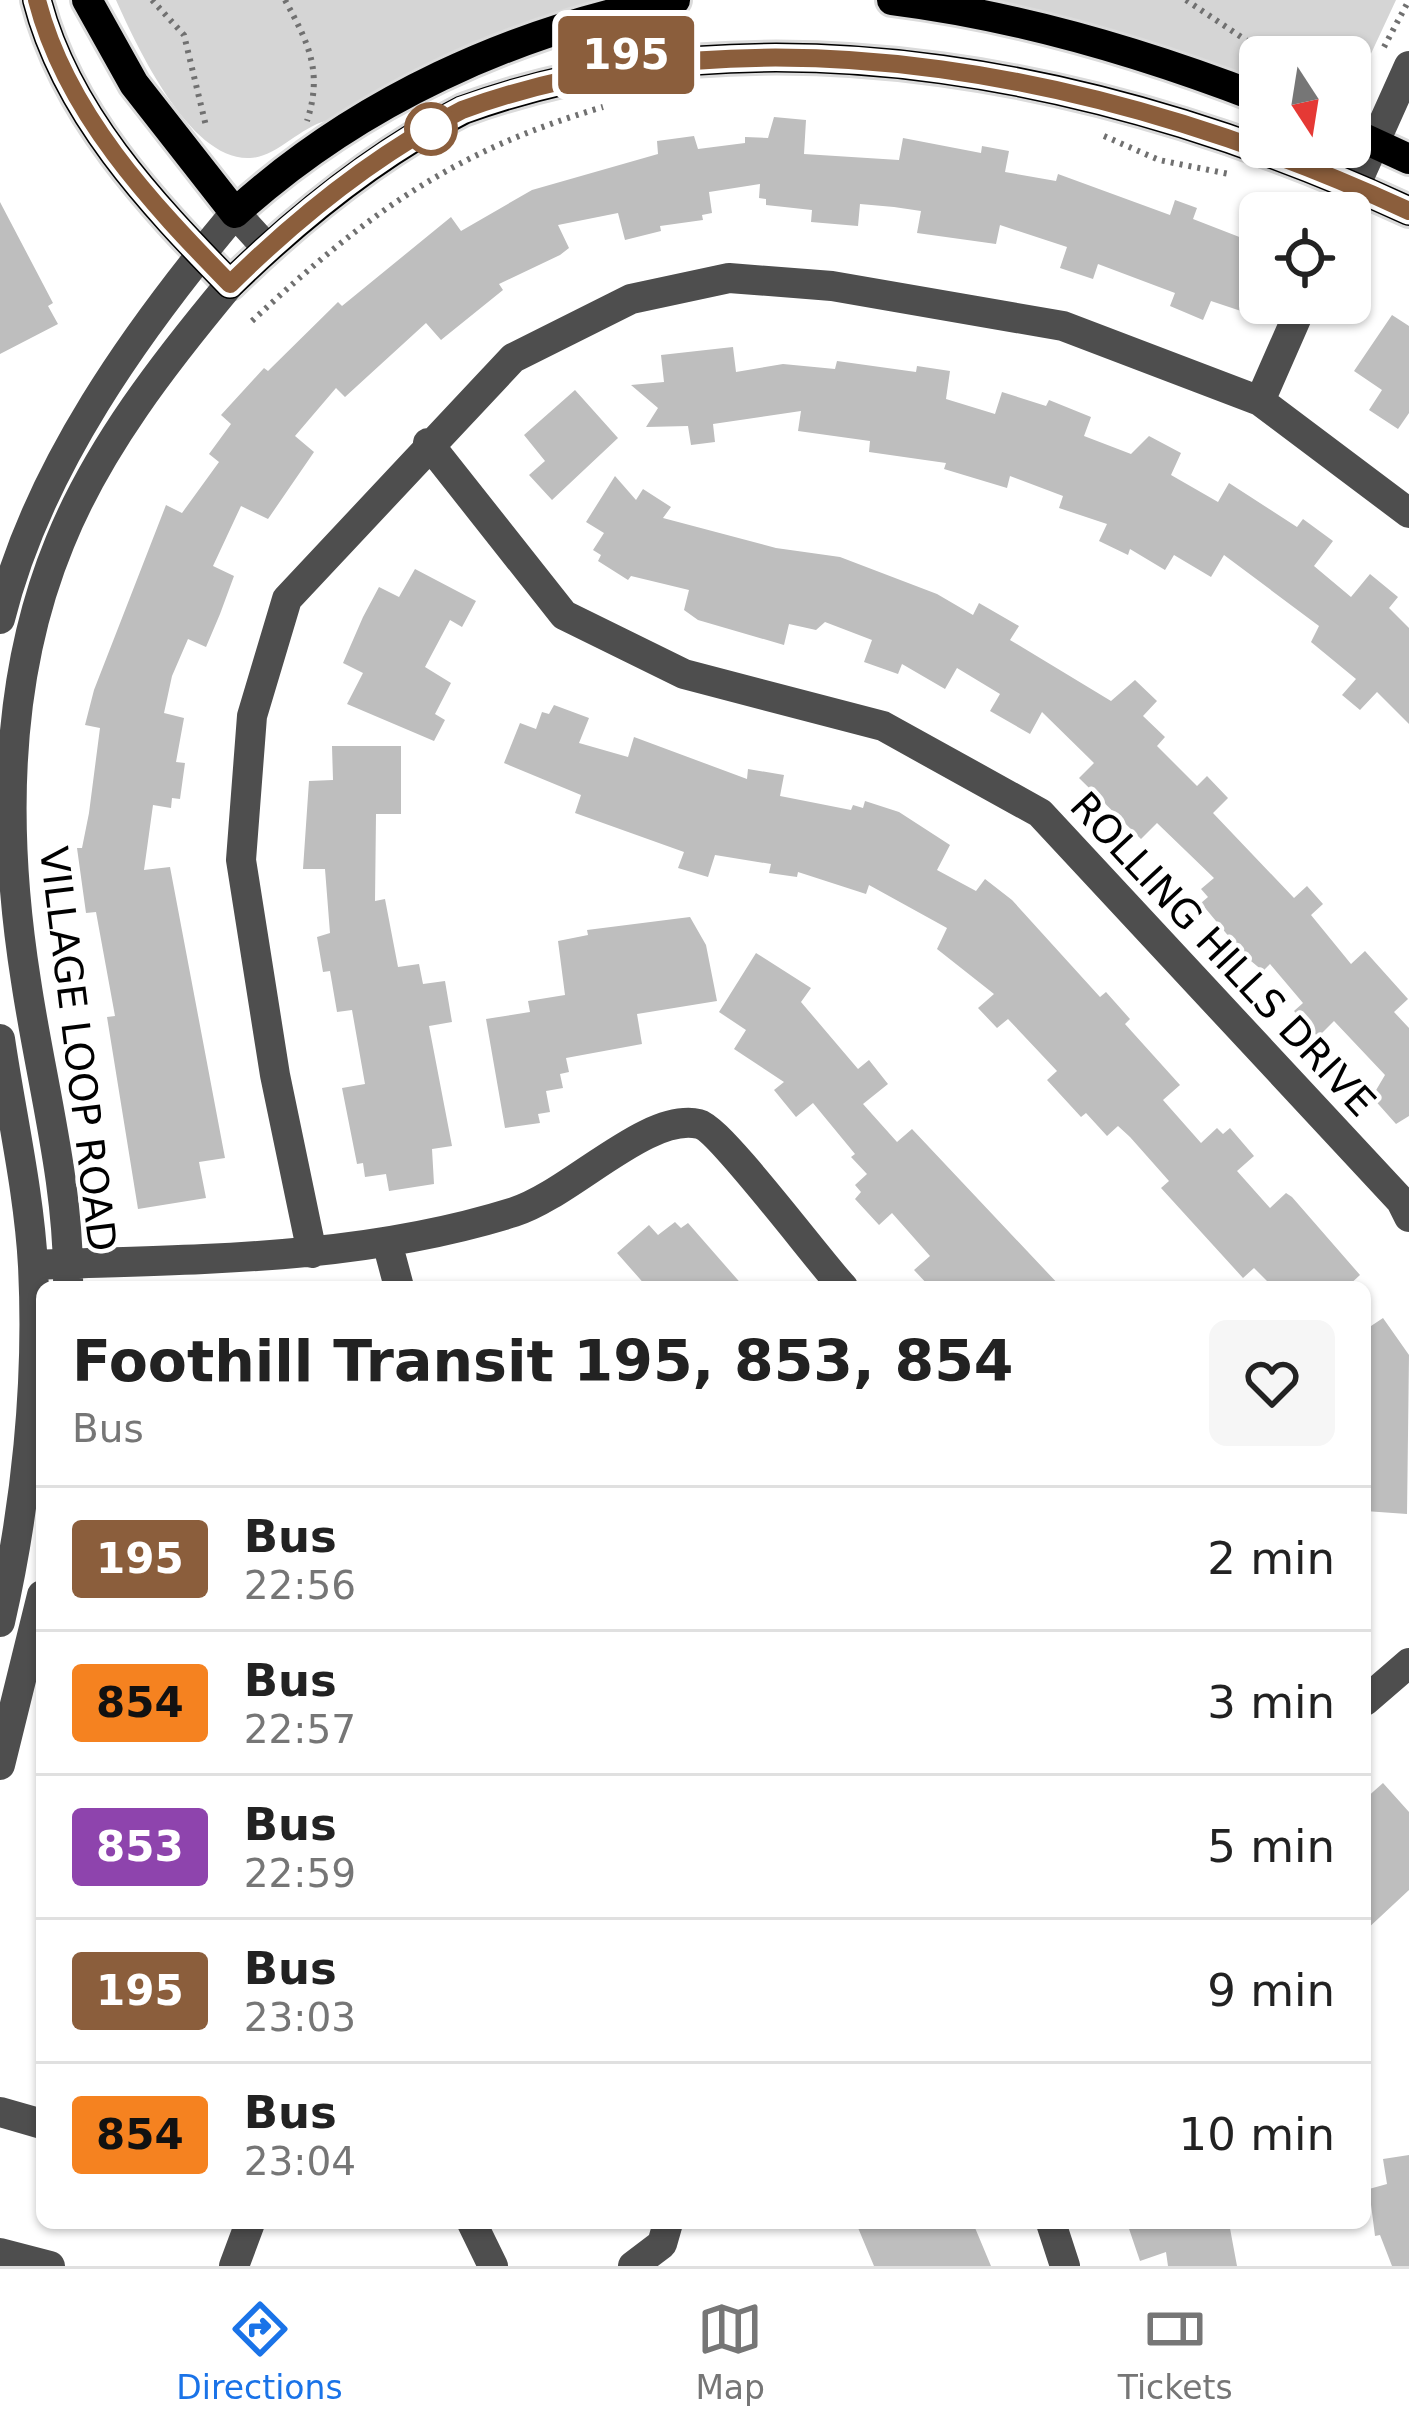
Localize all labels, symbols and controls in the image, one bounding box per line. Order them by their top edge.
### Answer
line badge: 195 [557,16,695,94]
text: 195 [582,30,670,79]
north arrow [1239,36,1371,168]
map controls [1239,36,1371,324]
unlabelled marker [406,104,456,154]
button: locate [1239,192,1371,324]
street label: ROLLING HILLS DRIVE [1061,783,1385,1125]
street label: VILLAGE LOOP ROAD [31,844,125,1254]
button: heart [1209,1320,1335,1446]
text: Foothill Transit 195, 853, 854 [72,1328,1014,1394]
text: Bus [72,1406,144,1451]
text: Bus [244,1510,337,1563]
text: 2 min [1207,1532,1335,1585]
text: 195 [96,1534,184,1583]
text: 22:56 [244,1563,356,1608]
text: Bus [244,1654,337,1707]
text: 3 min [1207,1676,1335,1729]
text: 854 [96,1678,184,1727]
text: 22:57 [244,1707,356,1752]
text: Bus [244,1798,337,1851]
text: 5 min [1207,1820,1335,1873]
text: 853 [96,1822,184,1871]
text: 22:59 [244,1851,356,1896]
text: Bus [244,1942,337,1995]
text: 9 min [1207,1964,1335,2017]
text: 195 [96,1966,184,2015]
text: 23:03 [244,1995,356,2040]
text: Bus [244,2086,337,2139]
text: 10 min [1179,2108,1335,2161]
text: 854 [96,2110,184,2159]
text: 23:04 [244,2139,356,2184]
tab: Directions [176,2296,343,2407]
tab: Map [695,2296,765,2407]
tab: Tickets [1118,2296,1233,2407]

